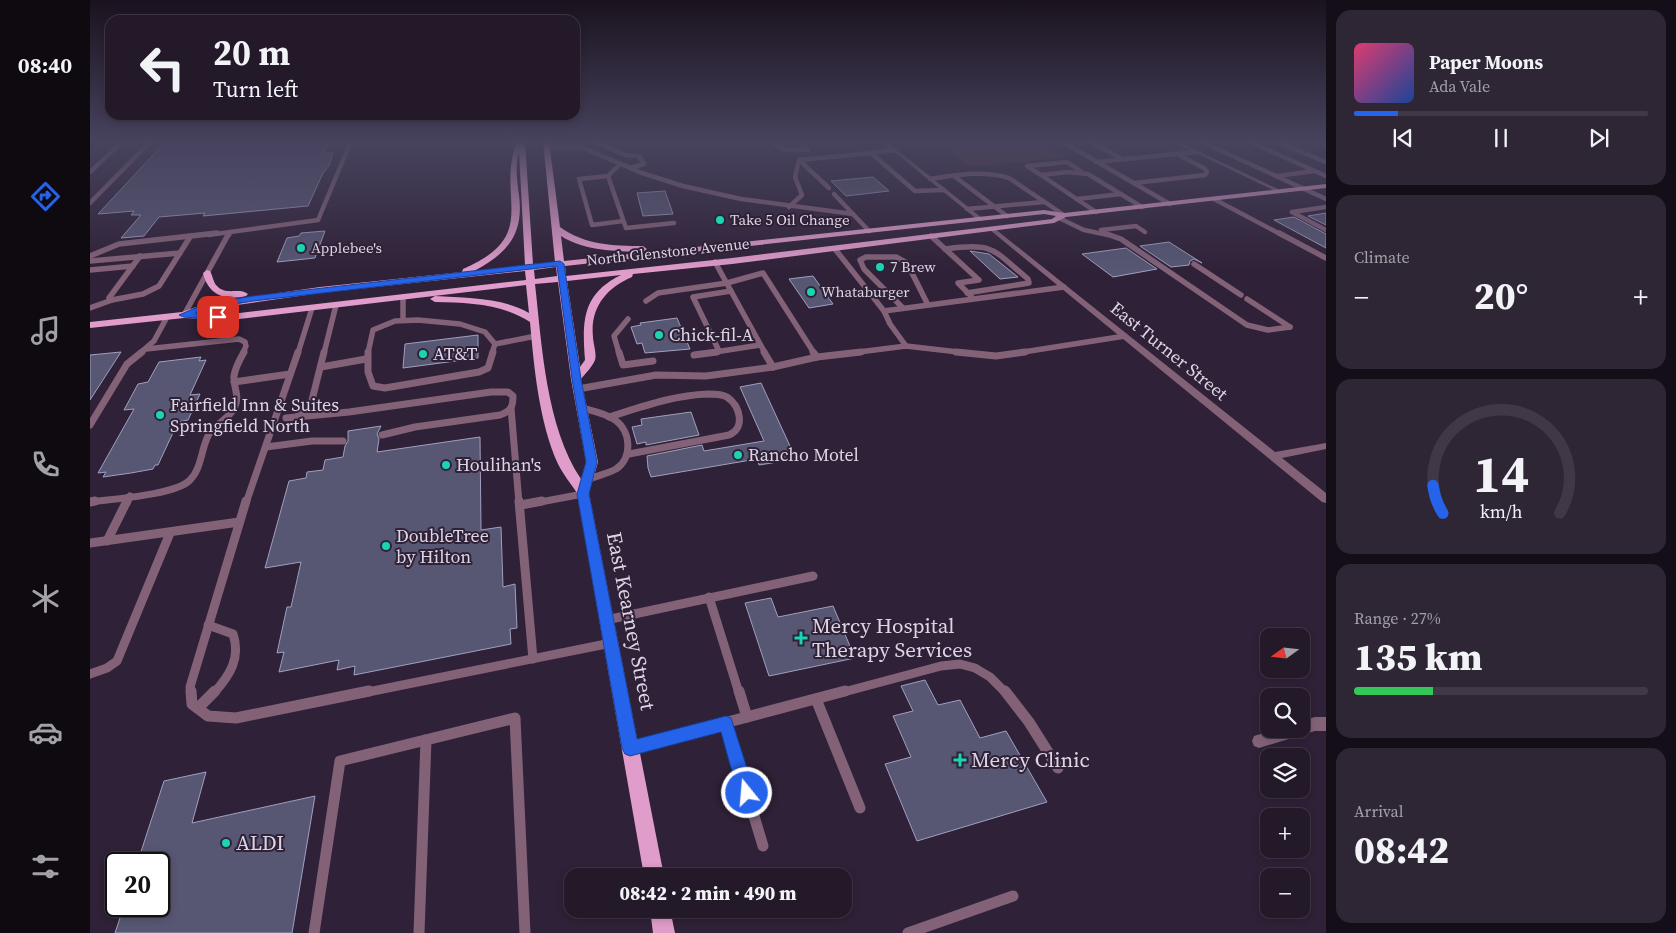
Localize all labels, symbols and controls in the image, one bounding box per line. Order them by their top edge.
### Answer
text: 20 m [213,29,290,77]
icon: left [130,35,195,100]
text: Paper Moons [1429,49,1543,75]
text: 08:40 [18,50,72,80]
text: Turn left [213,74,298,104]
text: Ada Vale [1429,75,1490,97]
icon: previous [1389,124,1417,152]
icon: pause [1487,124,1515,152]
icon: next [1585,124,1613,152]
icon: directions [28,179,63,214]
place label: Take 5 Oil Change [730,209,850,230]
marker: Take 5 Oil Change [714,214,726,226]
street label: North Glenstone Avenue [585,232,751,270]
place label: Applebee's [311,237,382,258]
marker: Applebee's [295,242,307,254]
text: Climate [1354,246,1410,268]
place label: 7 Brew [890,256,936,277]
marker: 7 Brew [874,261,886,273]
text: 20° [1474,270,1528,322]
text: − [1354,278,1369,316]
text: + [1633,278,1648,316]
place label: Whataburger [821,281,910,302]
marker: Whataburger [805,286,817,298]
street label: East Turner Street [1105,295,1233,406]
pin [197,296,239,338]
icon: arrive [204,303,232,331]
icon: music [28,313,63,348]
place label: Chick-fil-A [669,322,753,347]
marker: Chick-fil-A [653,329,665,341]
place label: AT&T [433,341,478,366]
marker: AT&T [417,348,429,360]
place label: Fairfield Inn & Suites Springfield North [170,392,339,438]
marker: Fairfield Inn & Suites Springfield North [154,409,166,421]
text: 14 [1473,438,1529,509]
place label: Rancho Motel [748,442,859,467]
icon: phone [28,447,63,482]
marker: Rancho Motel [732,449,744,461]
place label: Houlihan's [456,452,541,477]
marker: Houlihan's [440,459,452,471]
text: km/h [1480,499,1523,524]
place label: DoubleTree by Hilton [396,523,489,569]
street label: East Kearney Street [600,529,663,713]
marker: DoubleTree by Hilton [380,540,392,552]
icon: climate [28,581,63,616]
text: Range · 27% [1354,607,1441,629]
place label: Mercy Hospital Therapy Services [812,611,972,664]
north arrow [1260,628,1310,678]
map controls [1260,628,1310,918]
marker: Mercy Hospital Therapy Services [794,631,808,645]
text: 135 km [1354,631,1482,683]
button: search [1260,688,1310,738]
icon: car [28,715,63,750]
place label: Mercy Clinic [971,745,1090,774]
button: layers [1260,748,1310,798]
marker: Mercy Clinic [953,753,967,767]
position arrow [720,766,772,818]
text: Arrival [1354,800,1403,822]
button: + [1260,808,1310,858]
text: 08:42 [1354,824,1449,876]
place label: ALDI [236,828,284,857]
marker: ALDI [220,837,232,849]
icon: filters [28,849,63,884]
speed limit sign: 20 [105,852,170,917]
button: − [1260,868,1310,918]
text: 08:42 · 2 min · 490 m [619,880,797,906]

